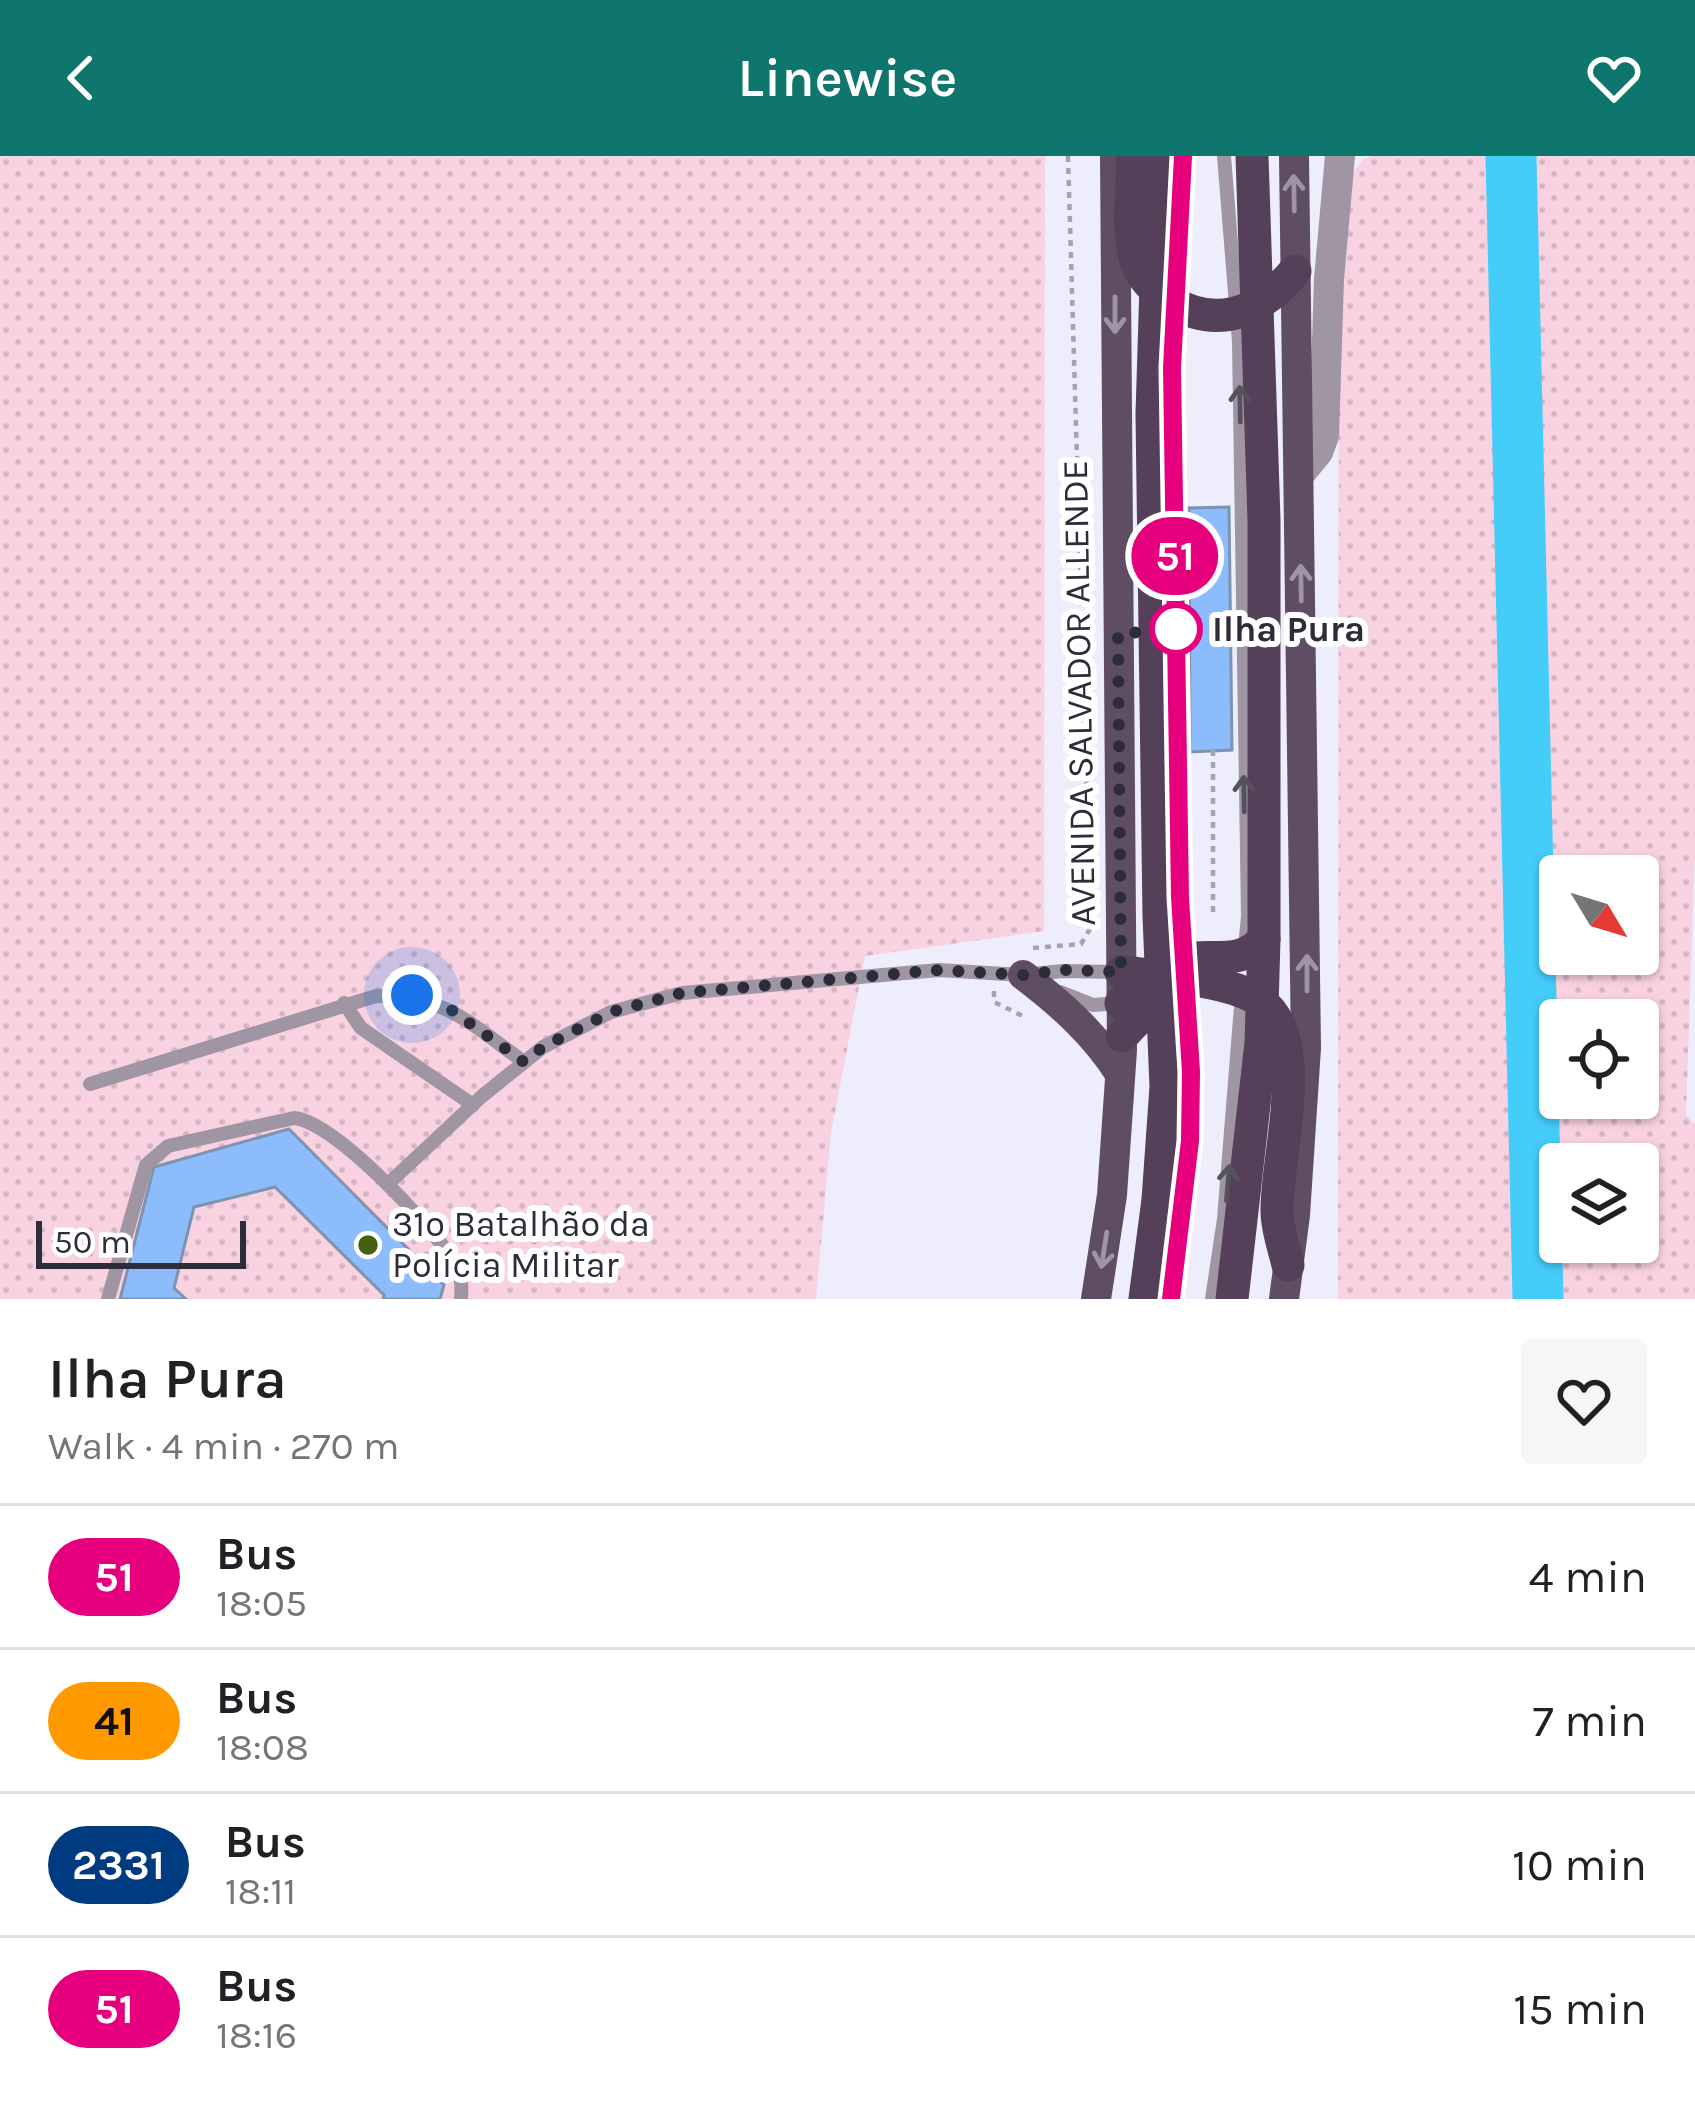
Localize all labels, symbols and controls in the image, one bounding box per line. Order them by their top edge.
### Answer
icon: back [48,45,114,111]
icon: heart [1581,45,1647,111]
text: Linewise [738,46,957,110]
one-way arrow [1283,174,1306,213]
one-way arrow [1104,295,1126,334]
one-way arrow [1229,385,1252,424]
street label: AVENIDA SALVADOR ALLENDE [1054,460,1104,926]
line badge: 51 [1121,517,1229,595]
text: 51 [1155,531,1195,581]
one-way arrow [1290,564,1312,603]
marker: Ilha Pura [1151,604,1201,654]
place label: Ilha Pura [1212,608,1365,650]
one-way arrow [1232,775,1255,814]
north arrow [1539,855,1659,975]
map controls [1539,855,1659,1263]
one-way arrow [1296,954,1318,993]
your location [382,965,442,1025]
button: locate [1539,999,1659,1119]
button: layers [1539,1143,1659,1263]
one-way arrow [1217,1164,1240,1203]
place label: 31º Batalhão da Polícia Militar [392,1203,650,1286]
scale bar [36,1215,246,1268]
text: 50 m [54,1223,131,1261]
one-way arrow [1091,1230,1114,1269]
marker: 31º Batalhão da Polícia Militar [355,1232,381,1258]
button: heart [1521,1338,1647,1464]
text: Ilha Pura [48,1345,287,1411]
text: Walk · 4 min · 270 m [48,1423,399,1469]
text: Bus [216,1528,297,1580]
text: 4 min [1529,1551,1647,1603]
text: 51 [94,1552,134,1602]
text: 18:05 [216,1580,307,1626]
text: Bus [216,1672,297,1724]
text: 7 min [1533,1695,1647,1747]
text: 41 [94,1696,134,1746]
text: 18:08 [216,1724,309,1770]
text: Bus [225,1816,306,1868]
text: 10 min [1512,1839,1647,1891]
text: 2331 [72,1840,165,1890]
text: 18:11 [225,1868,296,1914]
text: Bus [216,1960,297,2012]
text: 15 min [1513,1983,1647,2035]
text: 51 [94,1984,134,2034]
text: 18:16 [216,2012,297,2058]

